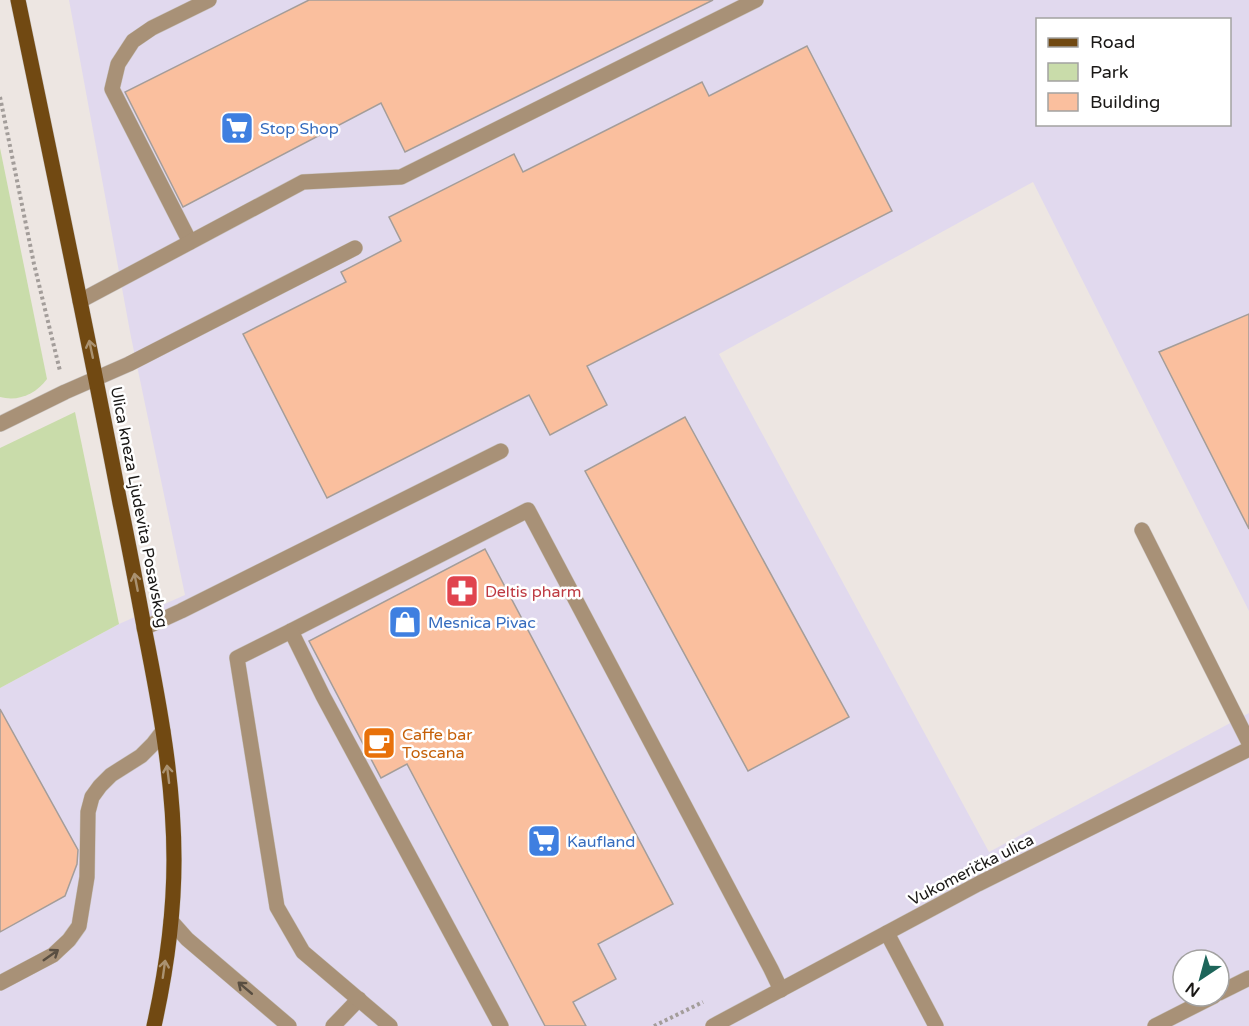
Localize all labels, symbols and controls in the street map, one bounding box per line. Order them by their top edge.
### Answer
legend [1036,18,1231,126]
text: Road [1090,31,1135,53]
text: Park [1090,61,1129,83]
text: Building [1090,91,1160,113]
supermarket icon: Stop Shop [219,110,255,146]
place label: Stop Shop [260,119,339,139]
one-way arrow [84,340,96,359]
street label: Ulica kneza Ljudevita Posavskog [106,385,172,630]
one-way arrow [130,573,141,592]
pharmacy icon: Deltis pharm [444,573,480,609]
place label: Deltis pharm [485,582,581,602]
shop icon: Mesnica Pivac [387,604,423,640]
place label: Mesnica Pivac [428,613,536,633]
cafe icon: Caffe bar Toscana [361,725,397,761]
place label: Caffe bar Toscana [402,725,473,763]
one-way arrow [162,765,173,785]
supermarket icon: Kaufland [526,823,562,859]
street label: Vukomerička ulica [906,830,1037,910]
place label: Kaufland [567,832,635,852]
north arrow [1171,948,1231,1008]
one-way arrow [42,949,59,961]
one-way arrow [159,959,170,979]
text: N [1182,977,1204,1001]
one-way arrow [238,981,253,995]

